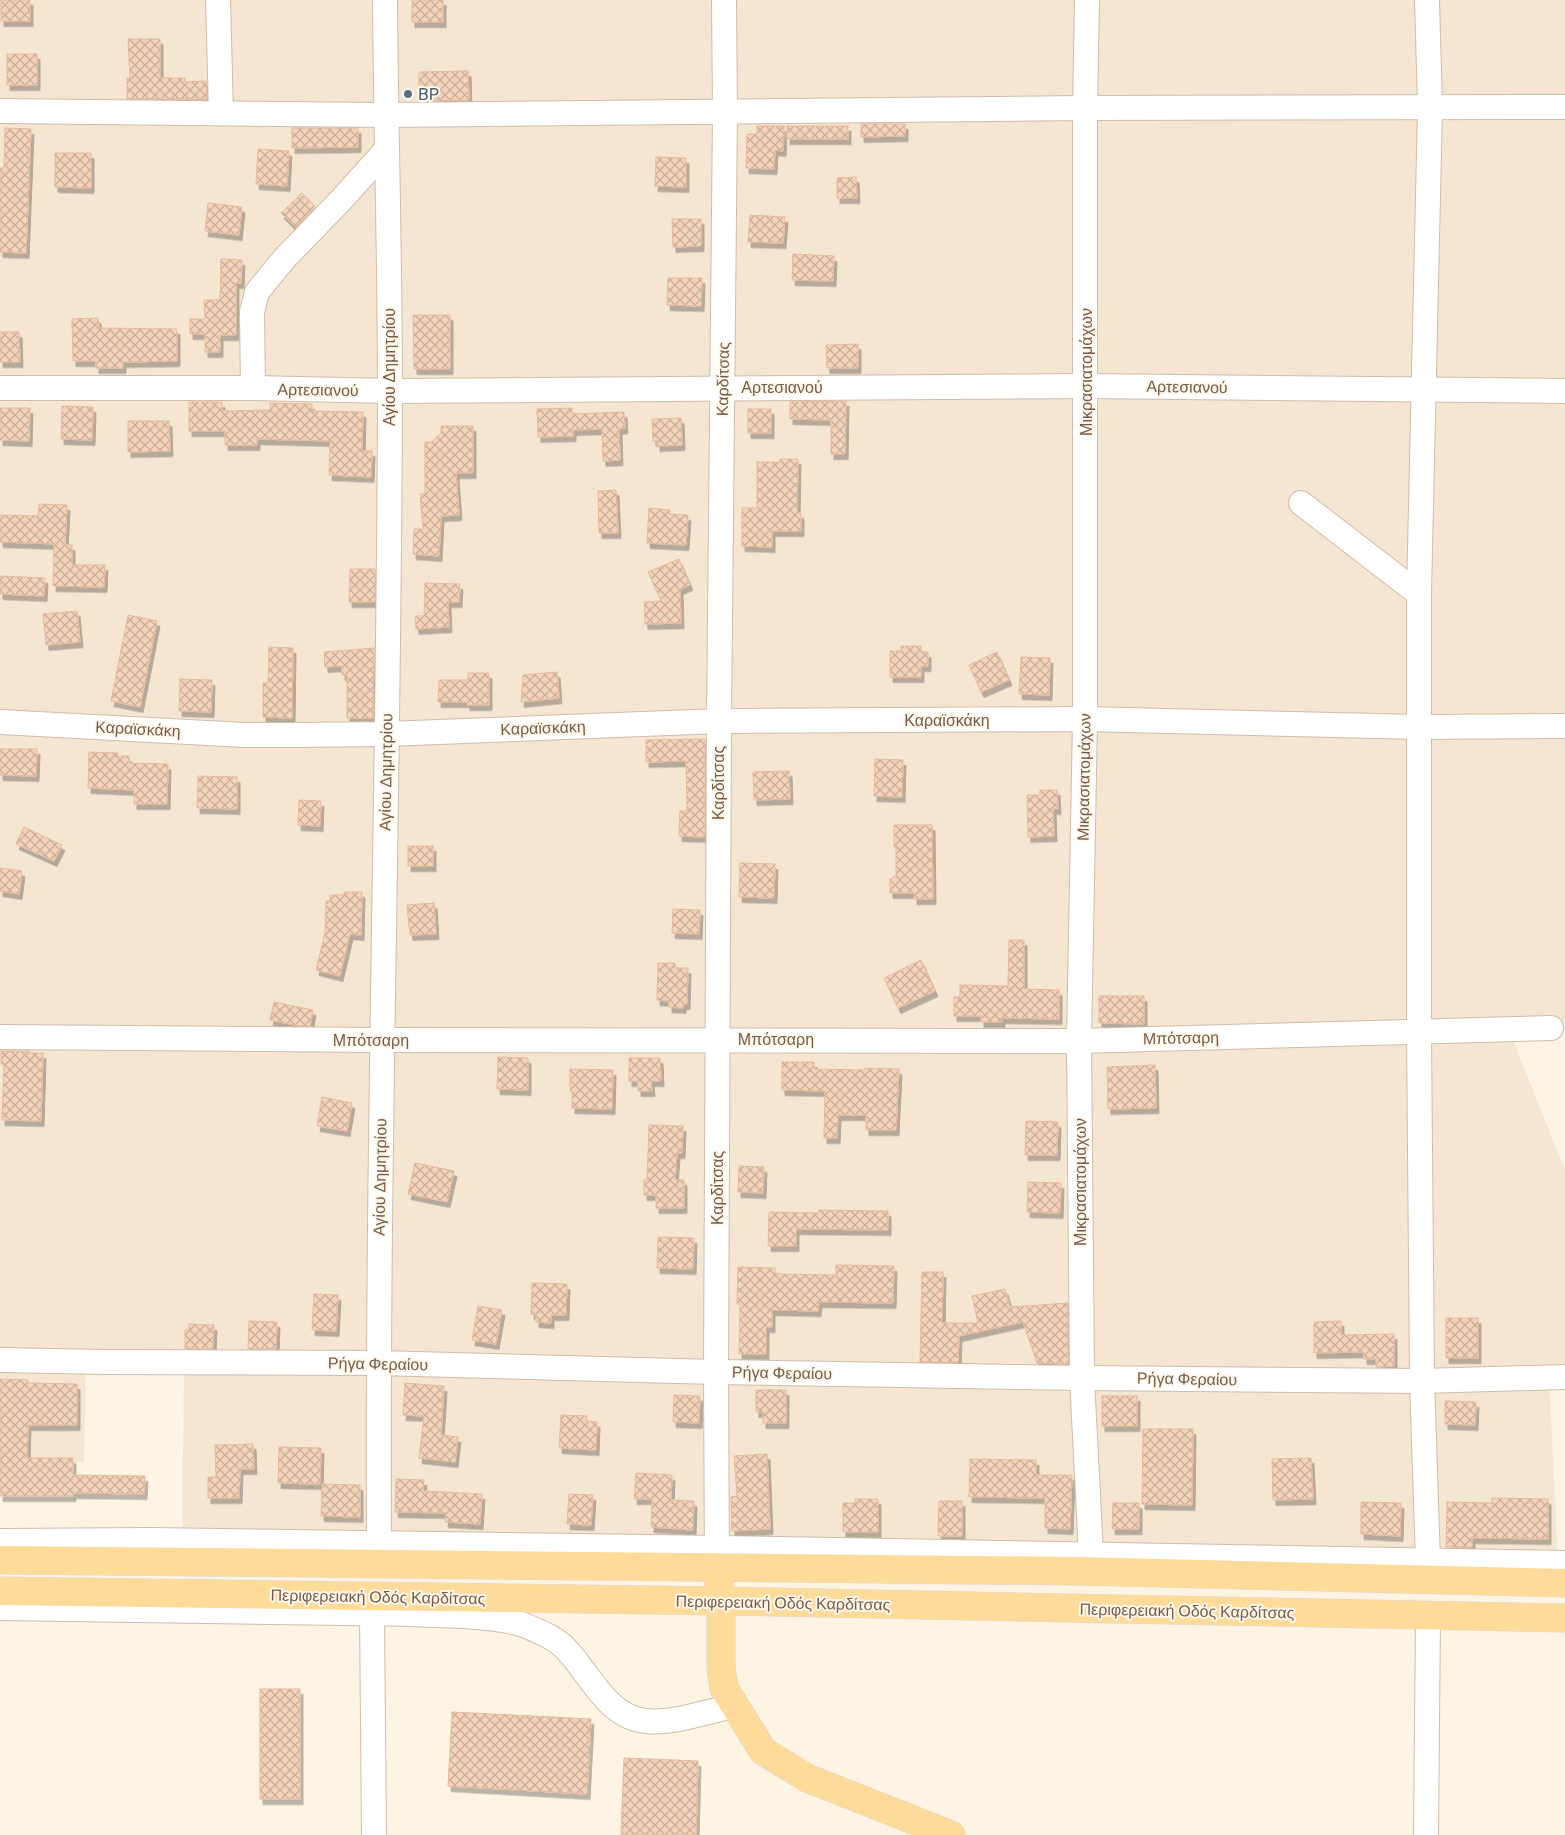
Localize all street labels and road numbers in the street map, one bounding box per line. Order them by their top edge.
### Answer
street label: Αγίου Δημητρίου [380,308,399,426]
street label: Μικρασιατομάχων [1077,308,1096,436]
street label: Καρδίτσας [713,341,733,416]
street label: Αρτεσιανού [1146,377,1228,397]
street label: Αρτεσιανού [741,378,823,397]
street label: Αρτεσιανού [277,380,359,400]
street label: Καραϊσκάκη [904,711,990,730]
street label: Αγίου Δημητρίου [375,713,397,831]
street label: Μικρασιατομάχων [1073,713,1095,841]
street label: Καραϊσκάκη [95,717,181,741]
street label: Καραϊσκάκη [500,717,586,739]
street label: Καρδίτσας [709,746,728,820]
street label: Μπότσαρη [1143,1028,1219,1048]
street label: Μπότσαρη [738,1030,814,1049]
street label: Μπότσαρη [333,1031,409,1050]
street label: Αγίου Δημητρίου [369,1118,391,1236]
street label: Μικρασιατομάχων [1071,1118,1090,1246]
street label: Καρδίτσας [708,1151,727,1225]
street label: Ρήγα Φεραίου [328,1354,428,1374]
street label: Ρήγα Φεραίου [732,1363,832,1383]
street label: Ρήγα Φεραίου [1137,1369,1237,1389]
street label: Περιφερειακή Οδός Καρδίτσας [270,1586,486,1608]
street label: Περιφερειακή Οδός Καρδίτσας [675,1592,891,1614]
street label: Περιφερειακή Οδός Καρδίτσας [1079,1600,1295,1622]

